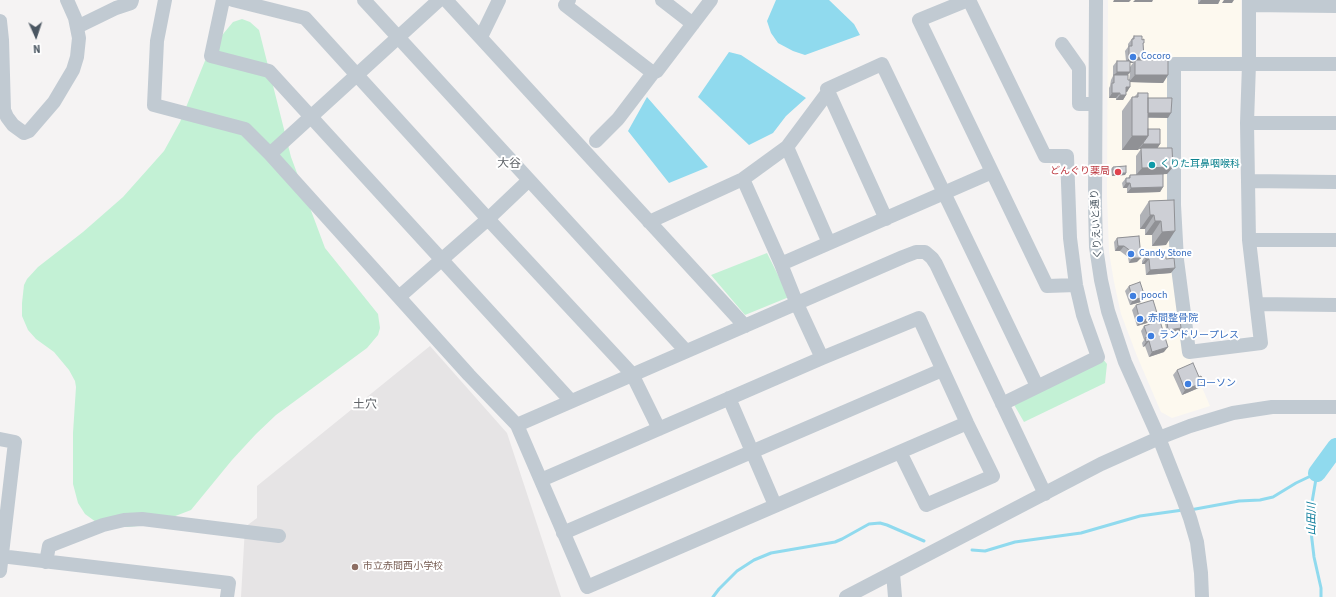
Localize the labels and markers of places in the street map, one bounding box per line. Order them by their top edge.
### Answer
place label: Cocoro [1141,51,1171,63]
marker: Cocoro [1128,52,1138,62]
place label: くりた耳鼻咽喉科 [1160,159,1240,171]
marker: くりた耳鼻咽喉科 [1147,160,1157,170]
place label: どんぐり薬局 [1050,166,1110,178]
marker: どんぐり薬局 [1113,167,1123,177]
place label: Candy Stone [1139,248,1192,260]
marker: Candy Stone [1126,249,1136,259]
place label: pooch [1141,290,1167,302]
marker: pooch [1128,291,1138,301]
place label: 赤間整骨院 [1148,313,1198,325]
marker: 赤間整骨院 [1135,314,1145,324]
place label: ランドリープレス [1159,330,1239,342]
marker: ランドリープレス [1146,331,1156,341]
place label: ローソン [1196,378,1236,390]
marker: ローソン [1183,379,1193,389]
place label: 市立赤間西小学校 [363,561,443,573]
marker: 市立赤間西小学校 [350,562,360,572]

